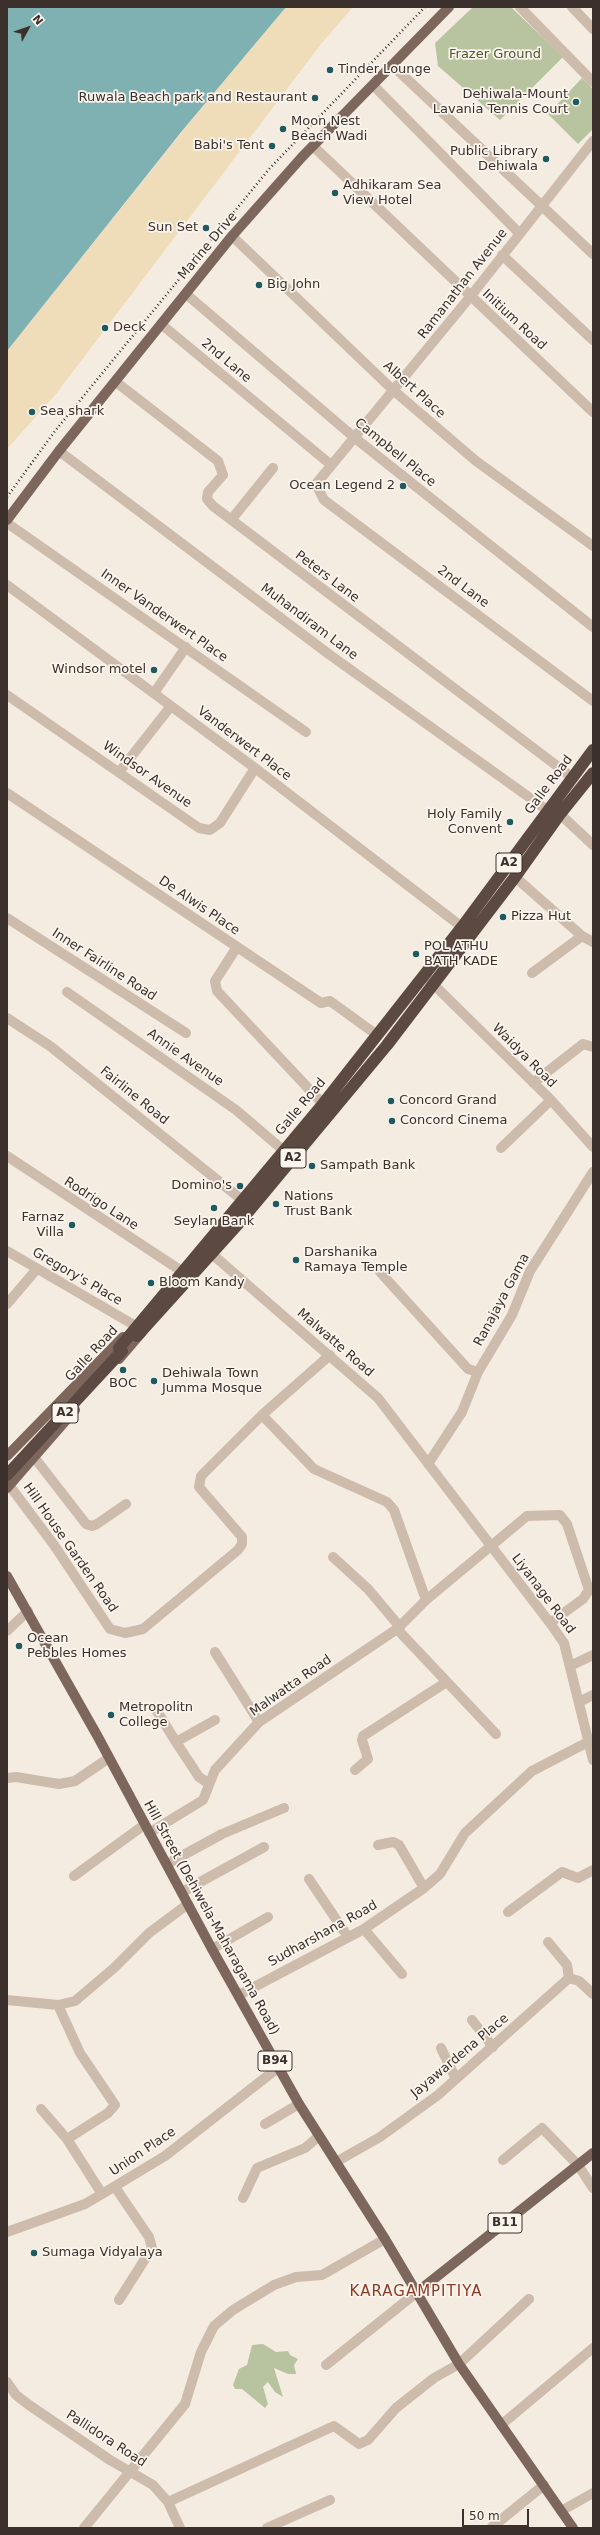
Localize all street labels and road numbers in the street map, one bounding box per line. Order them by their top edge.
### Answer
street label: Marine Drive [175,209,241,283]
street label: Ramanathan Avenue [415,226,511,342]
street label: Initium Road [479,286,549,354]
street label: 2nd Lane [198,336,254,386]
street label: Albert Place [380,358,448,422]
street label: Campbell Place [351,415,439,491]
street label: Peters Lane [292,548,362,606]
street label: 2nd Lane [434,563,492,611]
street label: Inner Vanderwert Place [98,566,230,666]
street label: Muhandiram Lane [257,580,361,664]
street label: Vanderwert Place [194,704,294,784]
street label: Windsor Avenue [99,738,195,812]
street label: Galle Road [522,752,576,818]
road number: A2 [496,853,522,873]
street label: De Alwis Place [156,873,242,939]
street label: Inner Fairline Road [49,925,159,1005]
street label: Waidya Road [489,1021,559,1091]
street label: Annie Avenue [144,1026,226,1090]
street label: Fairline Road [97,1064,171,1128]
street label: Galle Road [273,1075,329,1139]
road number: A2 [280,1148,306,1168]
street label: Rodrigo Lane [61,1174,141,1234]
street label: Gregory's Place [29,1245,125,1309]
street label: Ranajaya Gama [471,1251,533,1349]
street label: Malwatte Road [294,1306,376,1380]
street label: Galle Road [62,1323,122,1385]
road number: A2 [52,1403,78,1423]
street label: Hill House Garden Road [19,1480,121,1616]
street label: Liyanage Road [508,1551,578,1637]
street label: Malwatta Road [247,1652,335,1720]
street label: Hill Street (Dehiwela-Maharagama Road) [140,1798,282,2038]
street label: Sudharshana Road [266,1898,380,1970]
street label: Jayawardena Place [408,2011,512,2101]
road number: B94 [258,2051,292,2071]
street label: Union Place [107,2124,179,2180]
road number: B11 [488,2213,522,2233]
street label: Pallidora Road [63,2407,149,2471]

